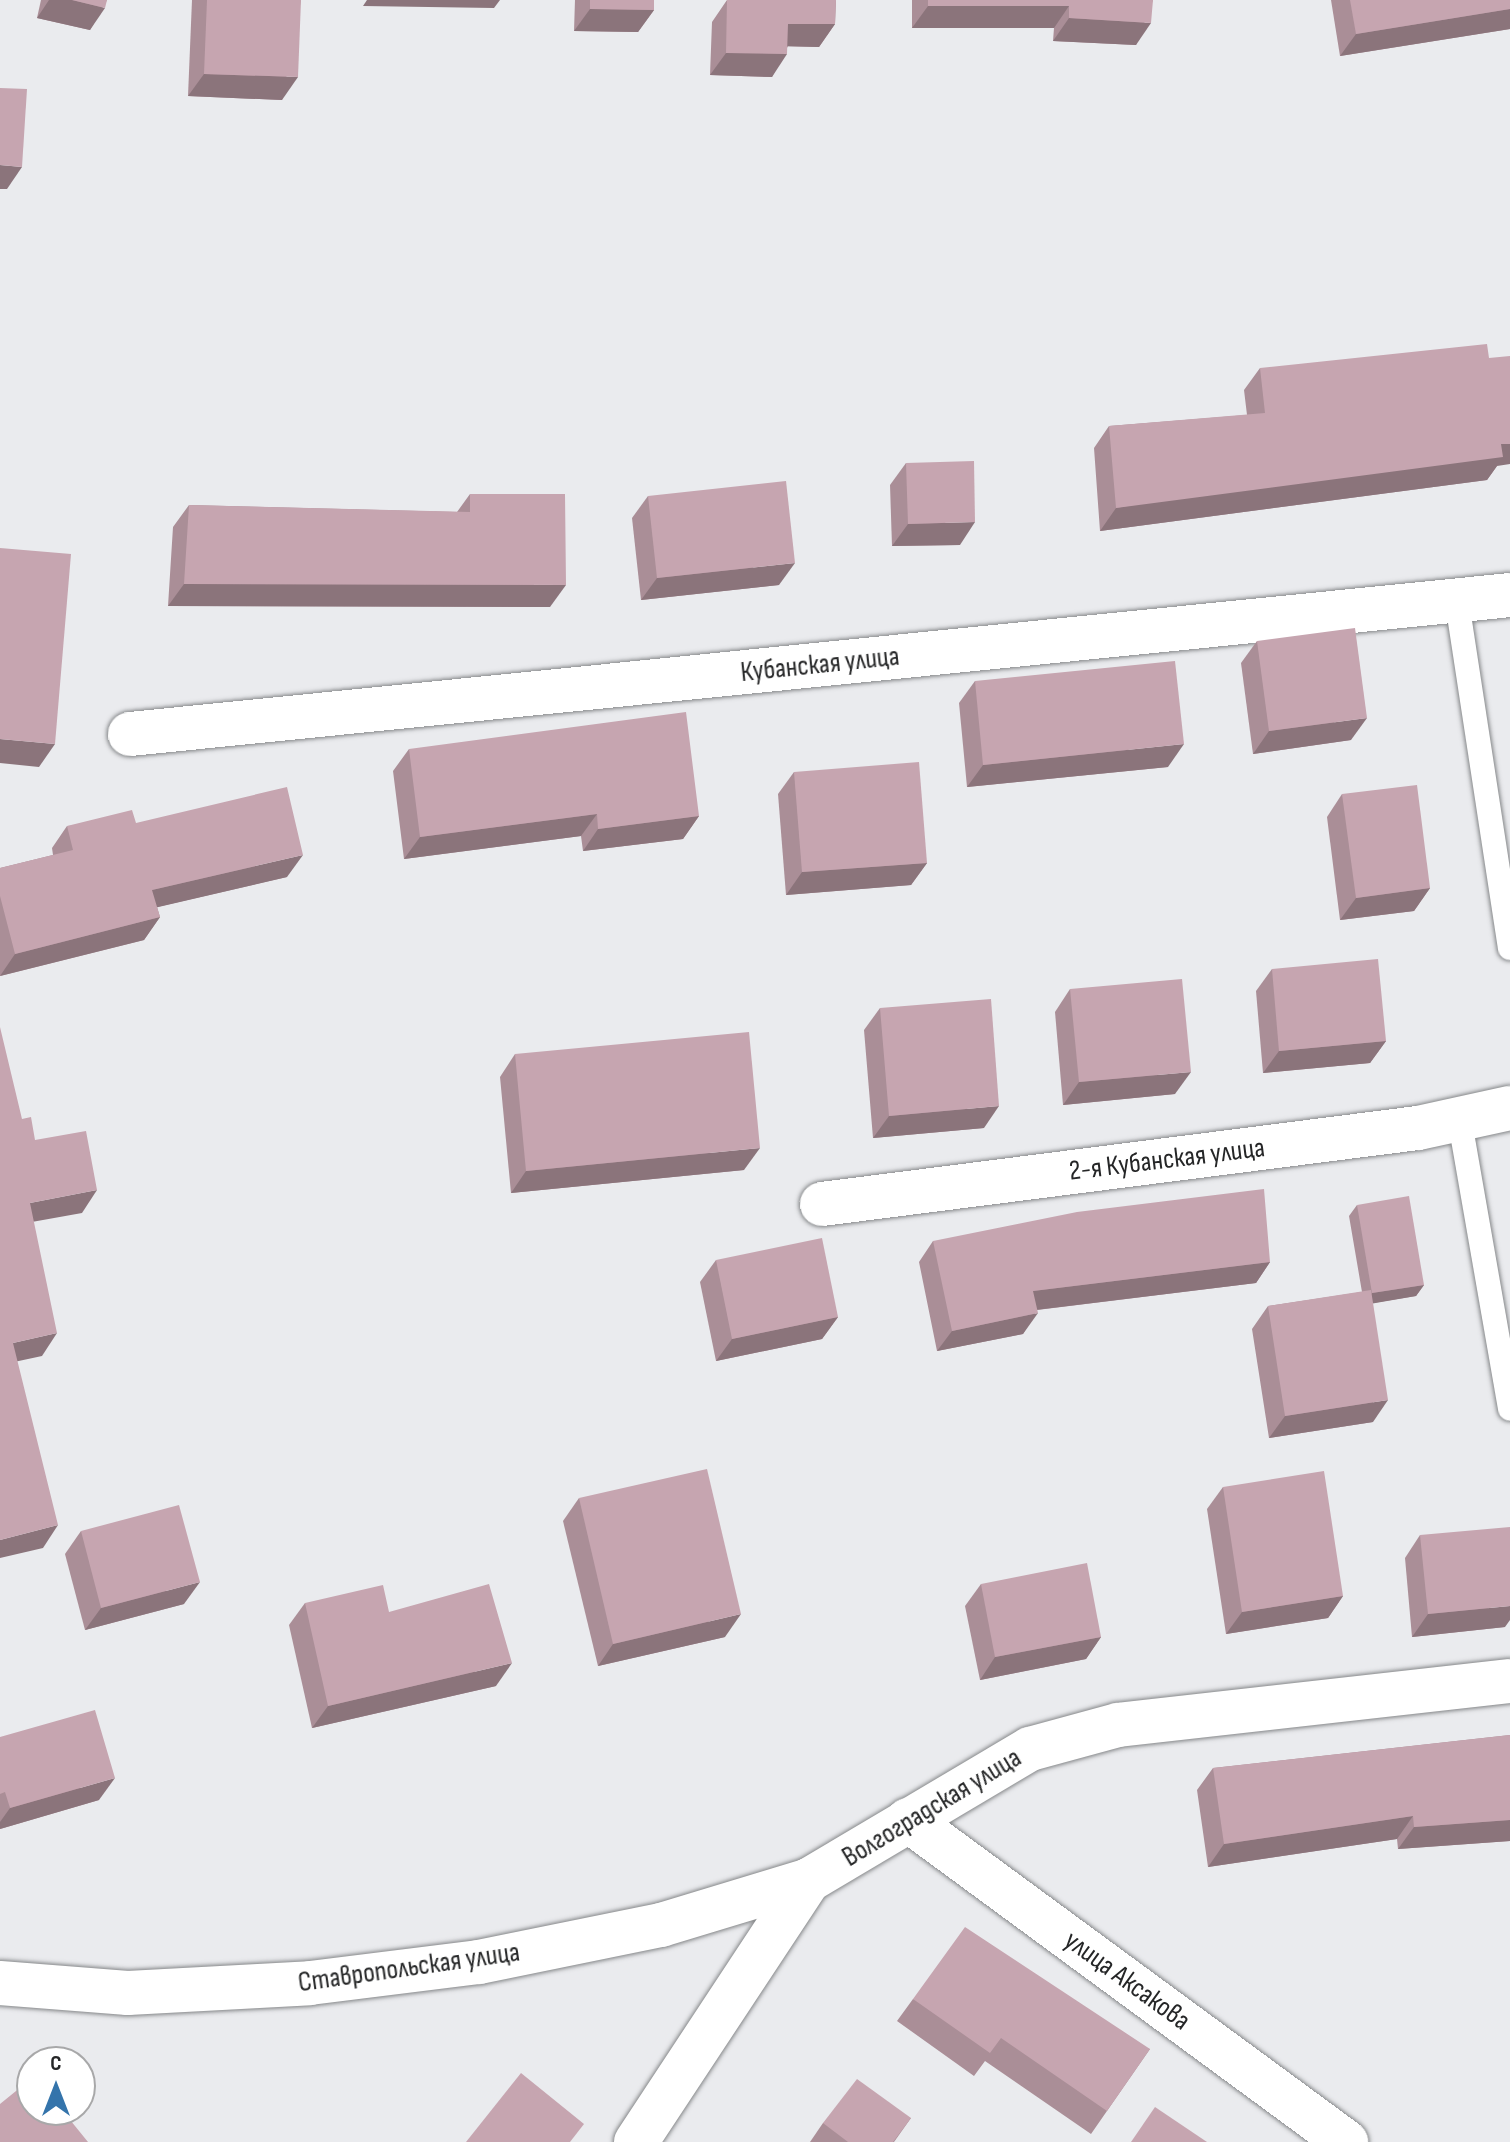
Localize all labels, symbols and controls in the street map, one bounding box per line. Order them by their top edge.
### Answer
street label: Кубанская улица [739,640,901,690]
street label: 2-я Кубанская улица [1067,1131,1267,1189]
street label: Волгоградская улица [836,1741,1028,1875]
street label: улица Аксакова [1057,1924,1197,2038]
street label: Ставропольская улица [296,1936,522,2000]
north arrow [16,2046,96,2126]
text: С [50,2050,62,2077]

